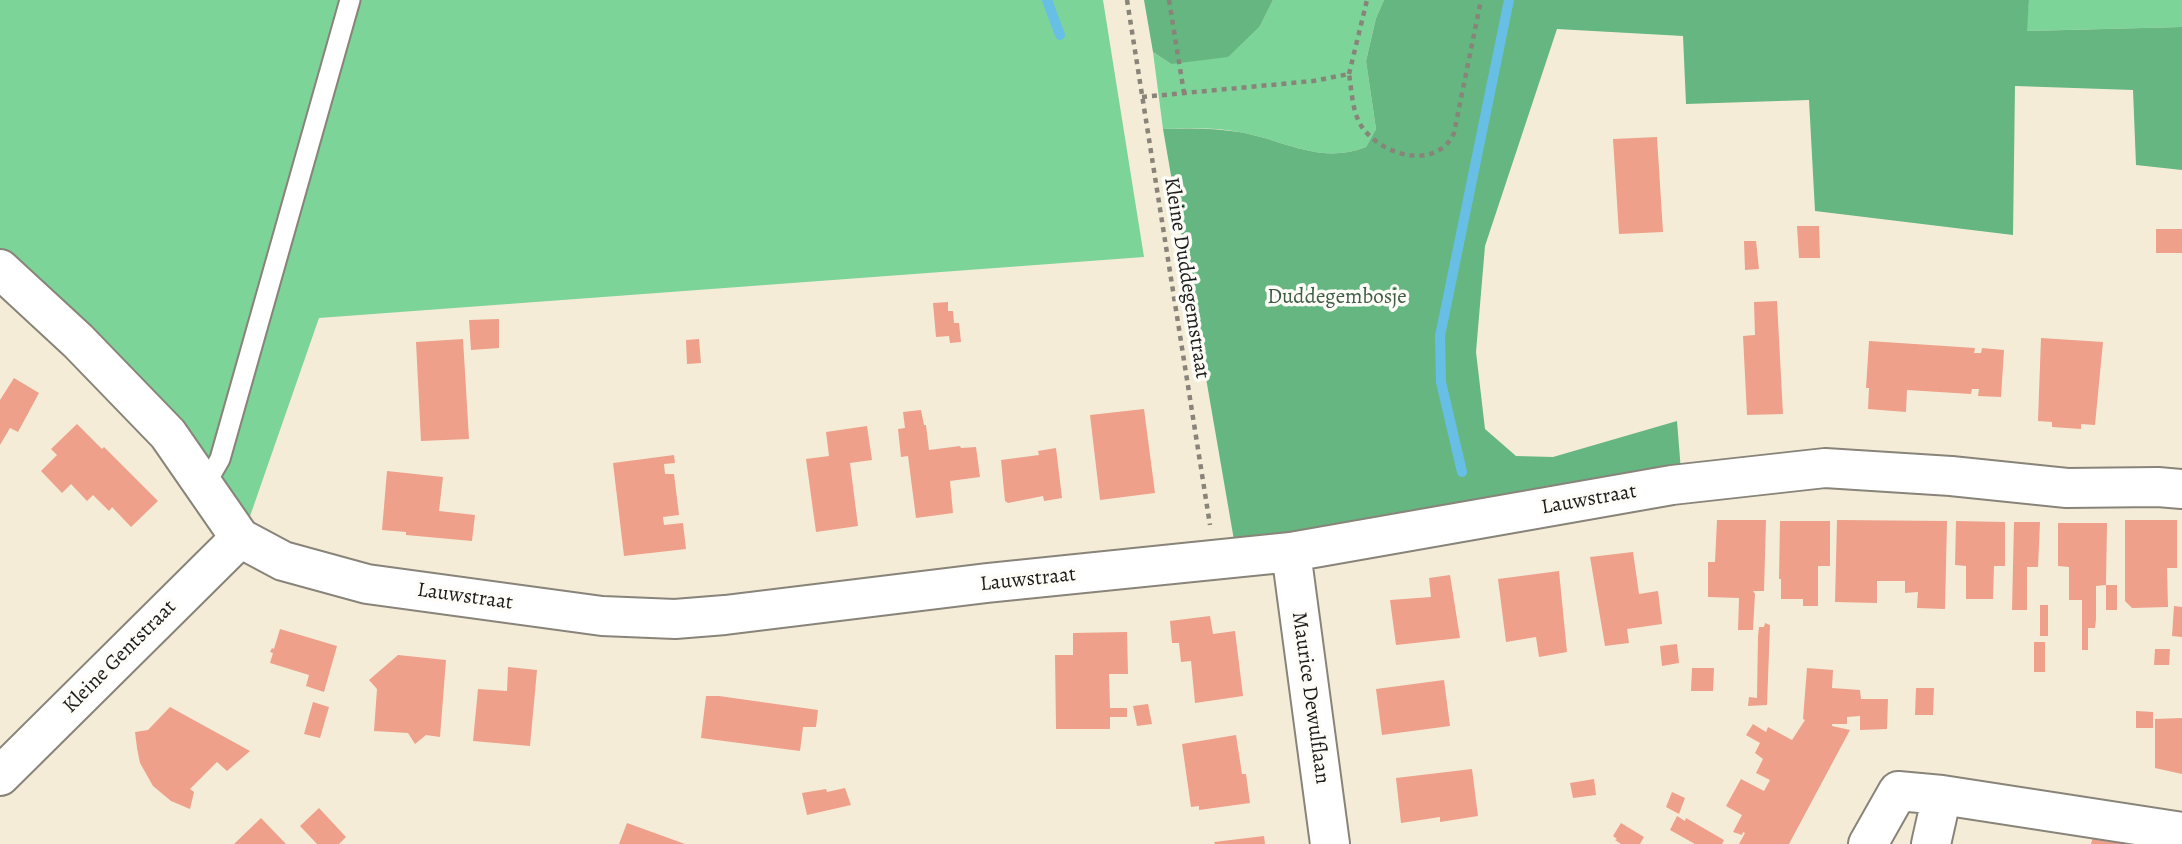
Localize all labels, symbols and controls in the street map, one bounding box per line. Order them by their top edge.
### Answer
street label: Kleine Duddegemstraat [1158,175,1214,381]
park label: Duddegembosje [1267,285,1407,311]
street label: Lauwstraat [1539,479,1639,521]
street label: Lauwstraat [979,562,1077,598]
street label: Lauwstraat [416,578,514,616]
street label: Kleine Gentstraat [58,595,182,719]
street label: Maurice Dewulflaan [1285,610,1335,786]

